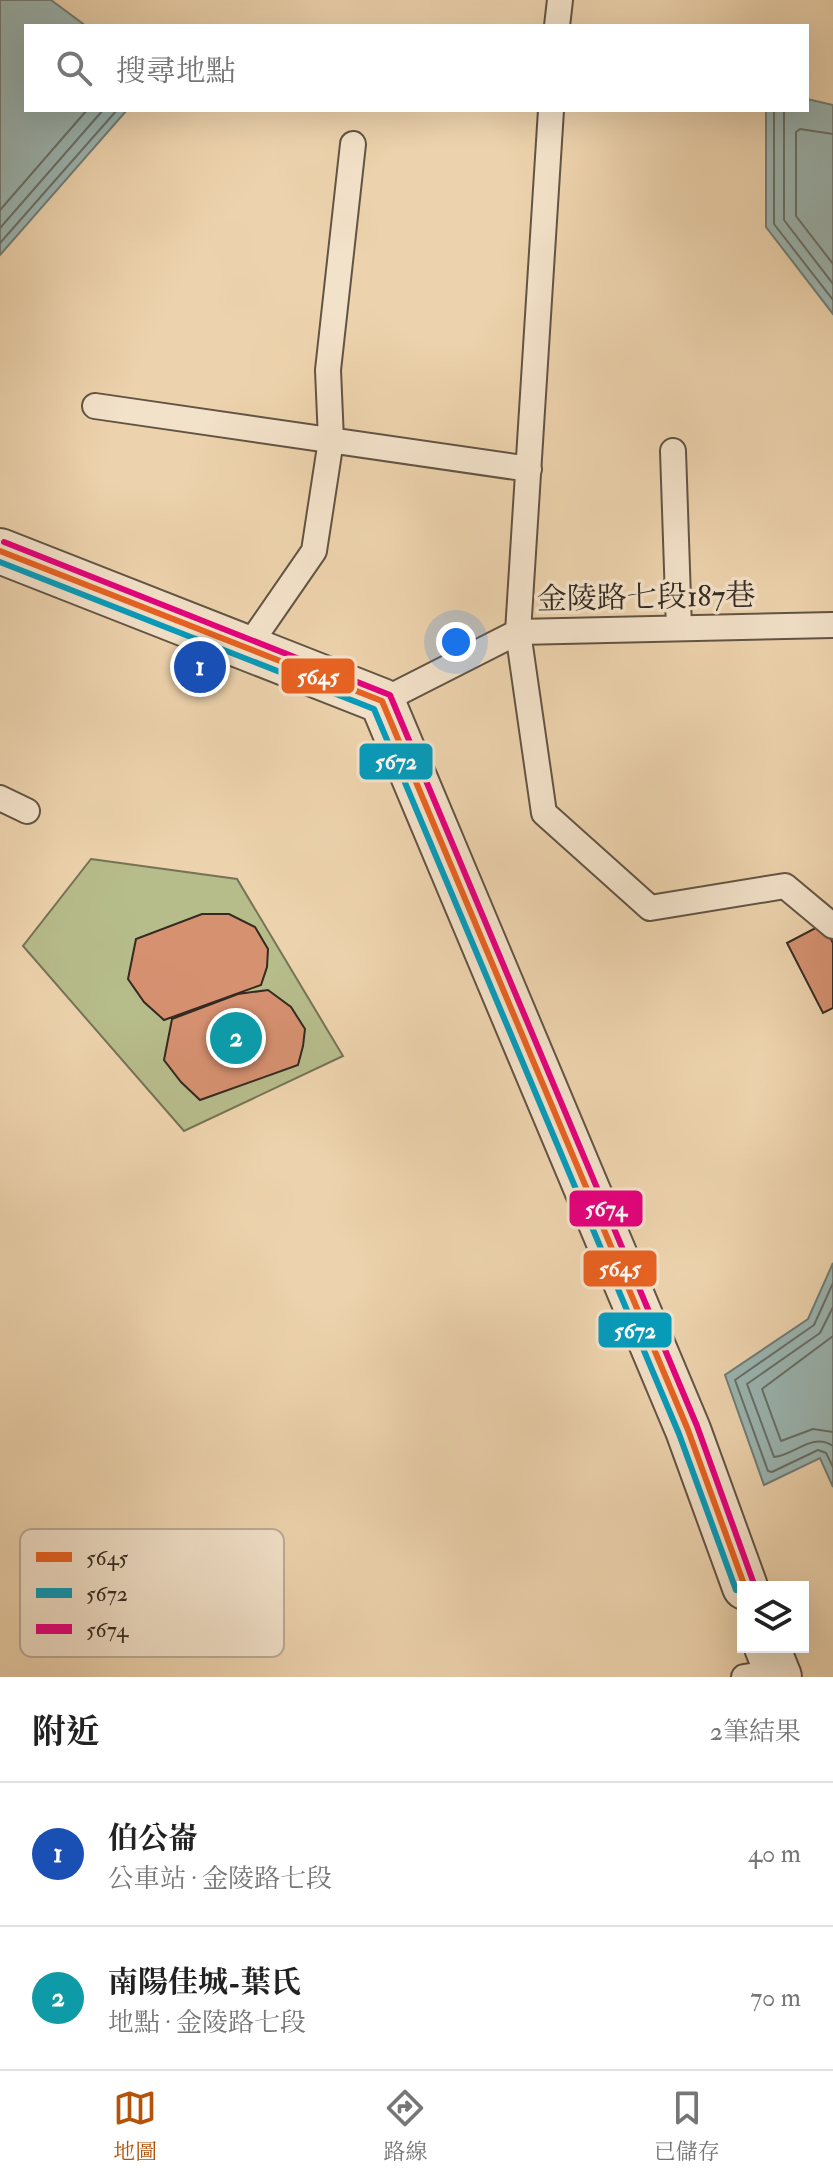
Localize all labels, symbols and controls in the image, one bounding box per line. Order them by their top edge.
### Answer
search box [24,24,809,112]
icon: search [52,46,96,90]
text: 搜尋地點 [116,53,236,90]
street label: 金陵路七段187巷 [536,577,756,618]
your location [436,622,476,662]
pin: 1 [174,637,226,697]
line badge: 5645 [280,657,356,695]
text: 5645 [297,663,339,691]
line badge: 5672 [358,742,434,781]
text: 5672 [375,748,417,776]
pin: 2 [210,1008,262,1068]
line badge: 5674 [568,1189,644,1228]
text: 5674 [585,1195,629,1223]
line badge: 5645 [582,1249,658,1288]
text: 5645 [599,1255,641,1283]
line badge: 5672 [597,1311,673,1349]
text: 5672 [614,1317,656,1345]
legend [20,1529,284,1657]
text: 5645 [86,1544,129,1572]
text: 5672 [86,1580,128,1608]
map controls [737,1581,809,1653]
button: layers [737,1581,809,1653]
text: 5674 [86,1616,129,1644]
text: 附近 [32,1711,100,1754]
text: 2筆結果 [710,1716,801,1748]
text: 伯公崙 [108,1820,198,1857]
text: 1 [53,1838,63,1870]
text: 40 m [748,1838,801,1870]
text: 公車站 · 金陵路七段 [108,1863,332,1895]
text: 南陽佳城-葉氏 [108,1964,301,2001]
text: 2 [51,1982,65,2014]
text: 70 m [750,1982,801,2014]
text: 地點 · 金陵路七段 [108,2007,306,2039]
tab: 地圖 [113,2086,157,2166]
tab: 路線 [383,2086,428,2166]
tab: 已儲存 [654,2086,720,2166]

